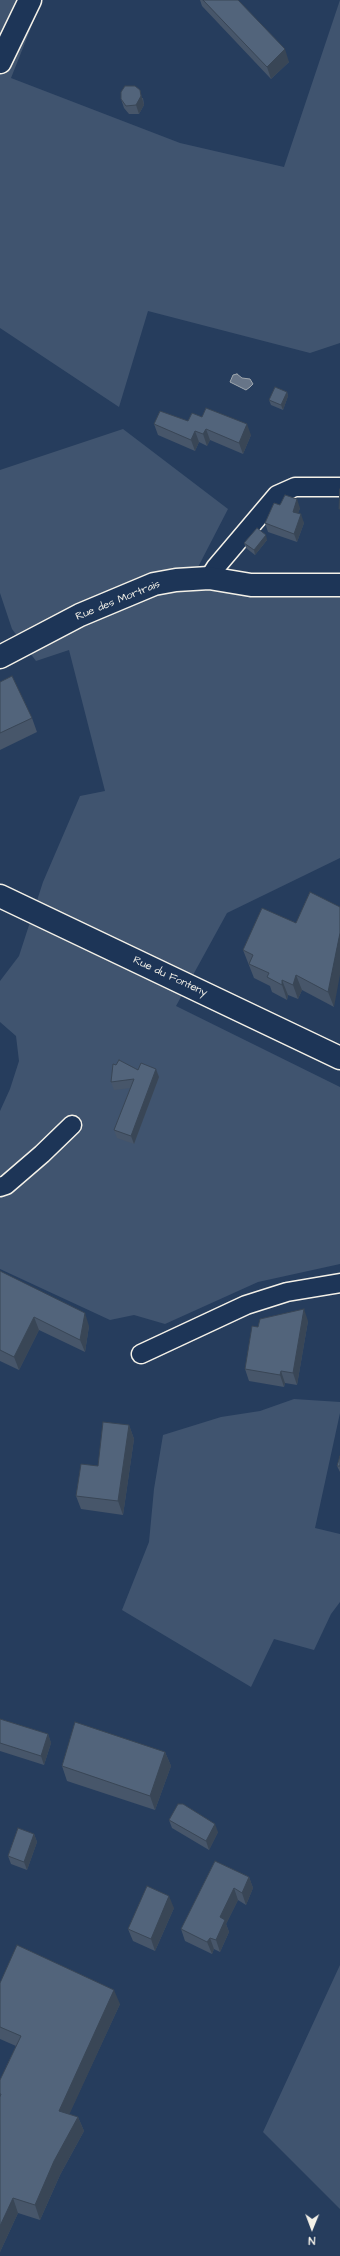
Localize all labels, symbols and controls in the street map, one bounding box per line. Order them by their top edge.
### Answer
street label: Rue des Mortrais [74,578,162,624]
street label: Rue du Fonteny [131,954,209,1000]
north arrow [292,2208,332,2248]
text: N [308,2233,315,2248]

